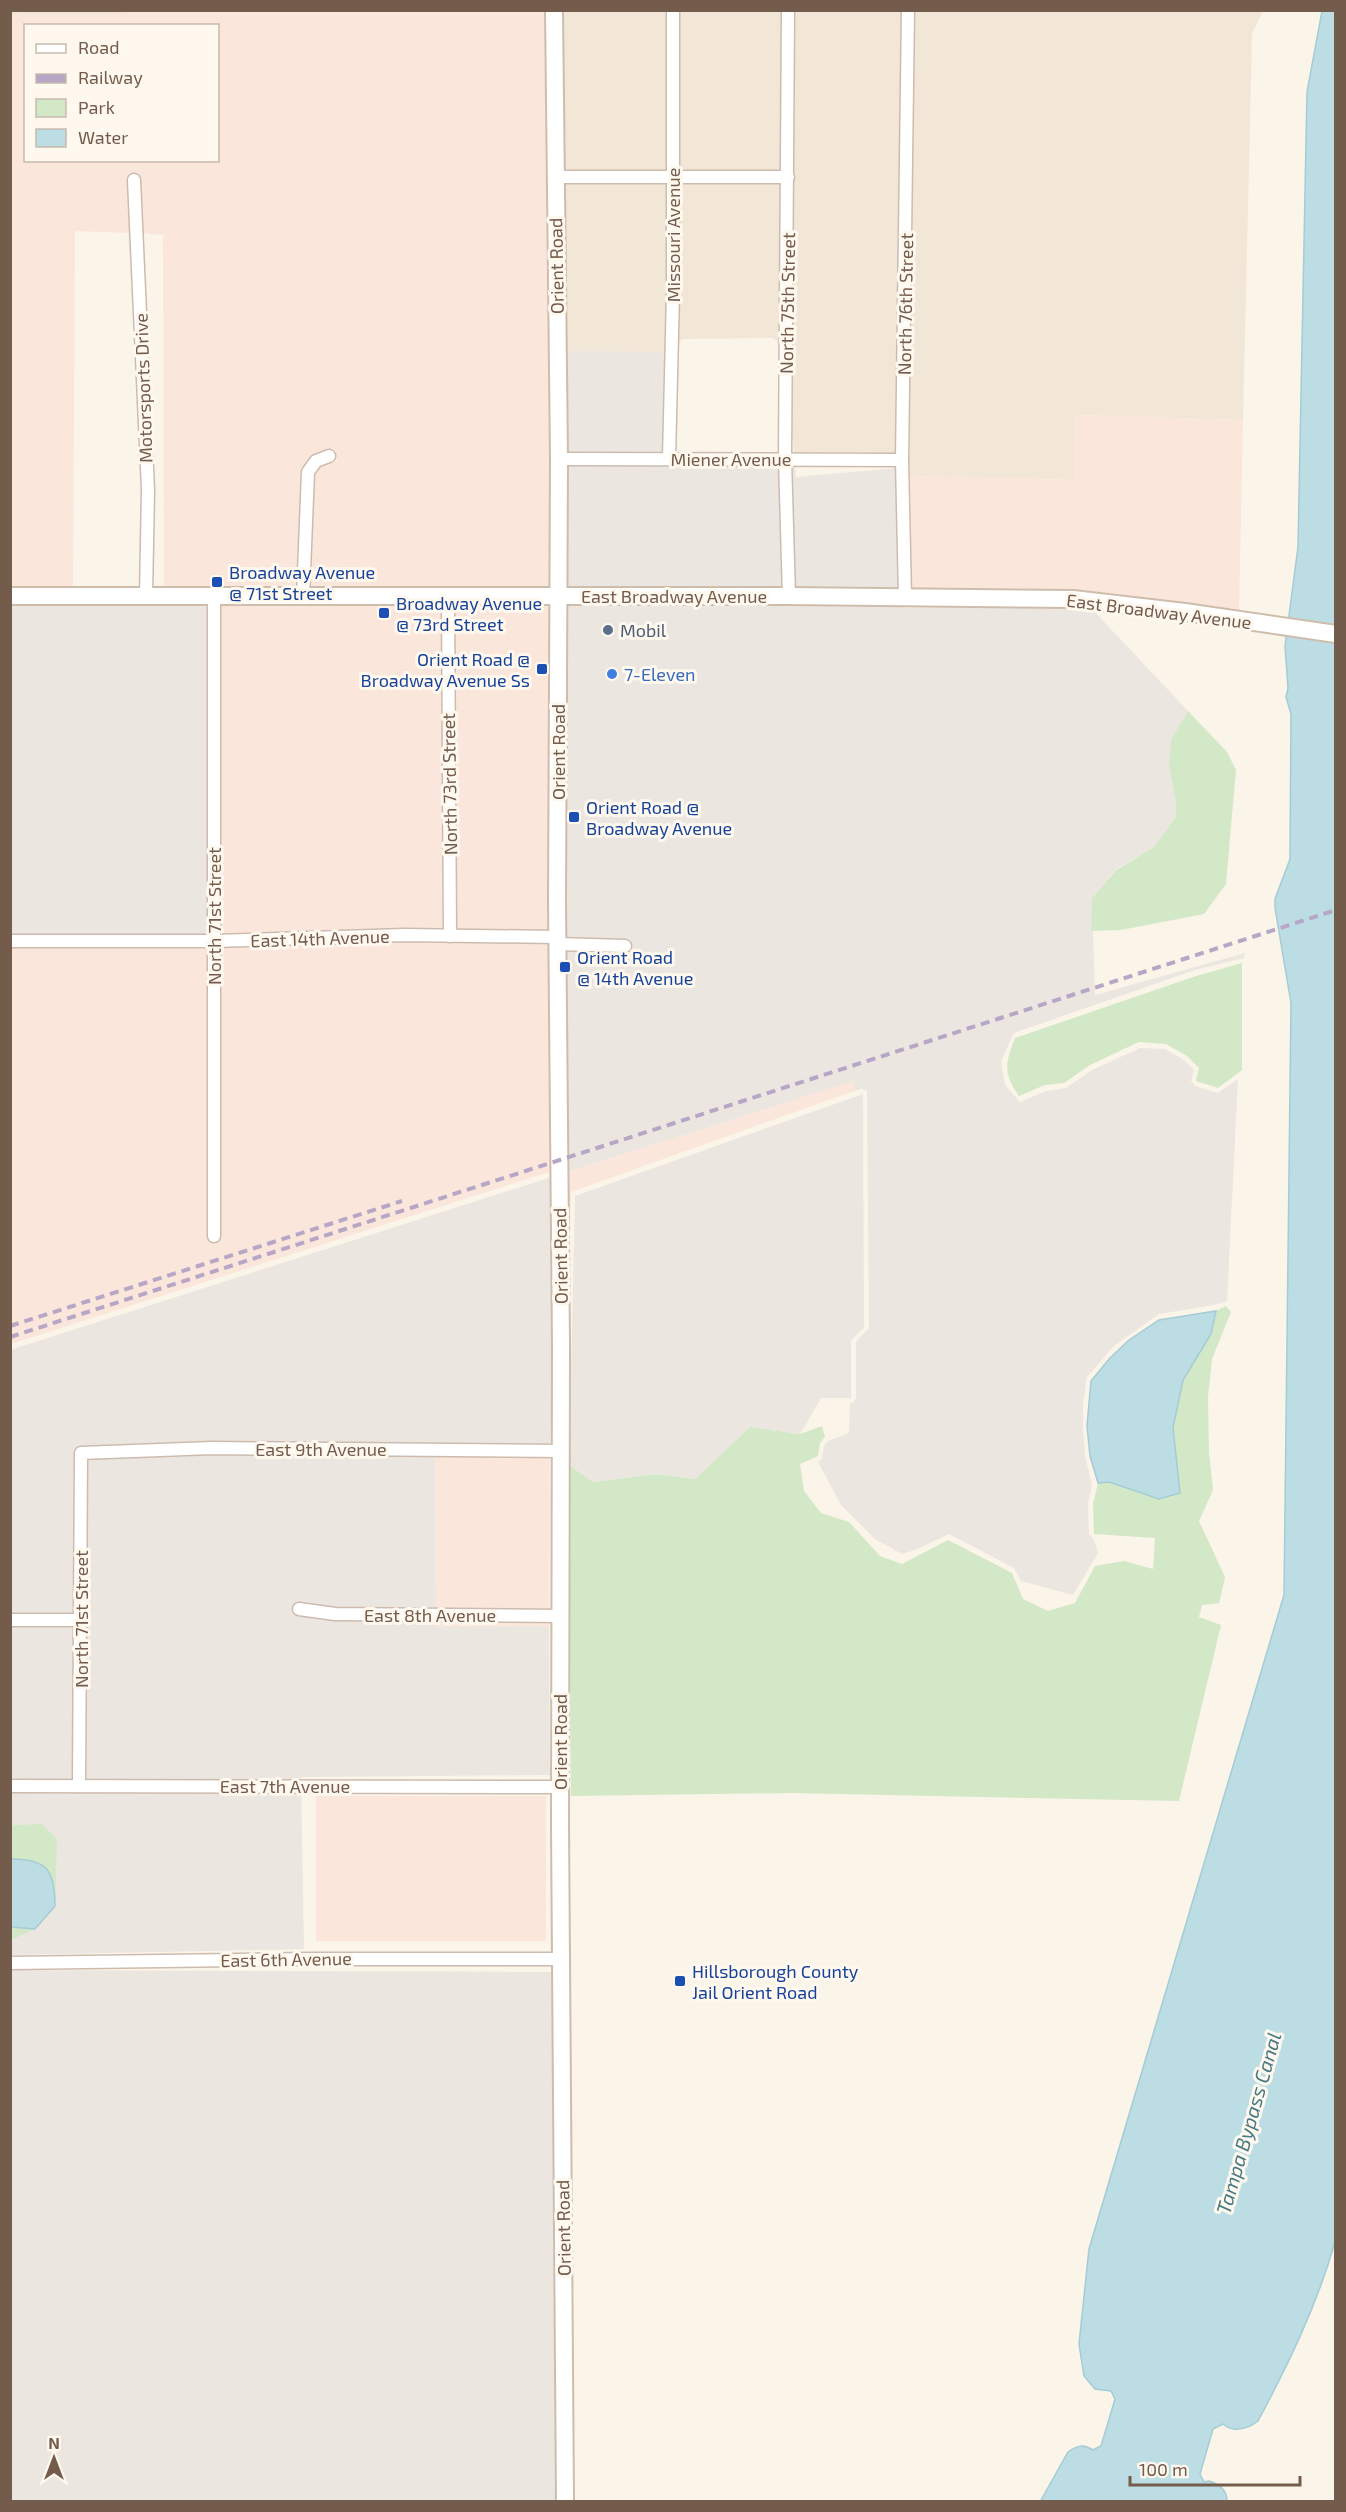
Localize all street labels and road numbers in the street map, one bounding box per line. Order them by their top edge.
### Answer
street label: Missouri Avenue [662,168,684,302]
street label: Orient Road [544,218,568,314]
street label: North 75th Street [775,232,799,374]
street label: North 76th Street [893,233,917,375]
street label: Motorsports Drive [129,313,157,463]
street label: Miener Avenue [671,448,791,470]
street label: East Broadway Avenue [581,585,767,607]
street label: East Broadway Avenue [1065,589,1253,633]
street label: Orient Road [547,704,569,800]
street label: North 73rd Street [437,713,461,855]
street label: North 71st Street [203,847,225,985]
street label: East 14th Avenue [250,925,390,951]
street label: Orient Road [548,1208,572,1304]
street label: East 9th Avenue [255,1438,387,1460]
street label: North 71st Street [70,1550,92,1688]
street label: East 8th Avenue [364,1604,496,1626]
street label: Orient Road [549,1694,571,1790]
street label: East 7th Avenue [220,1775,350,1797]
street label: East 6th Avenue [220,1947,352,1971]
street label: Orient Road [551,2180,575,2276]

